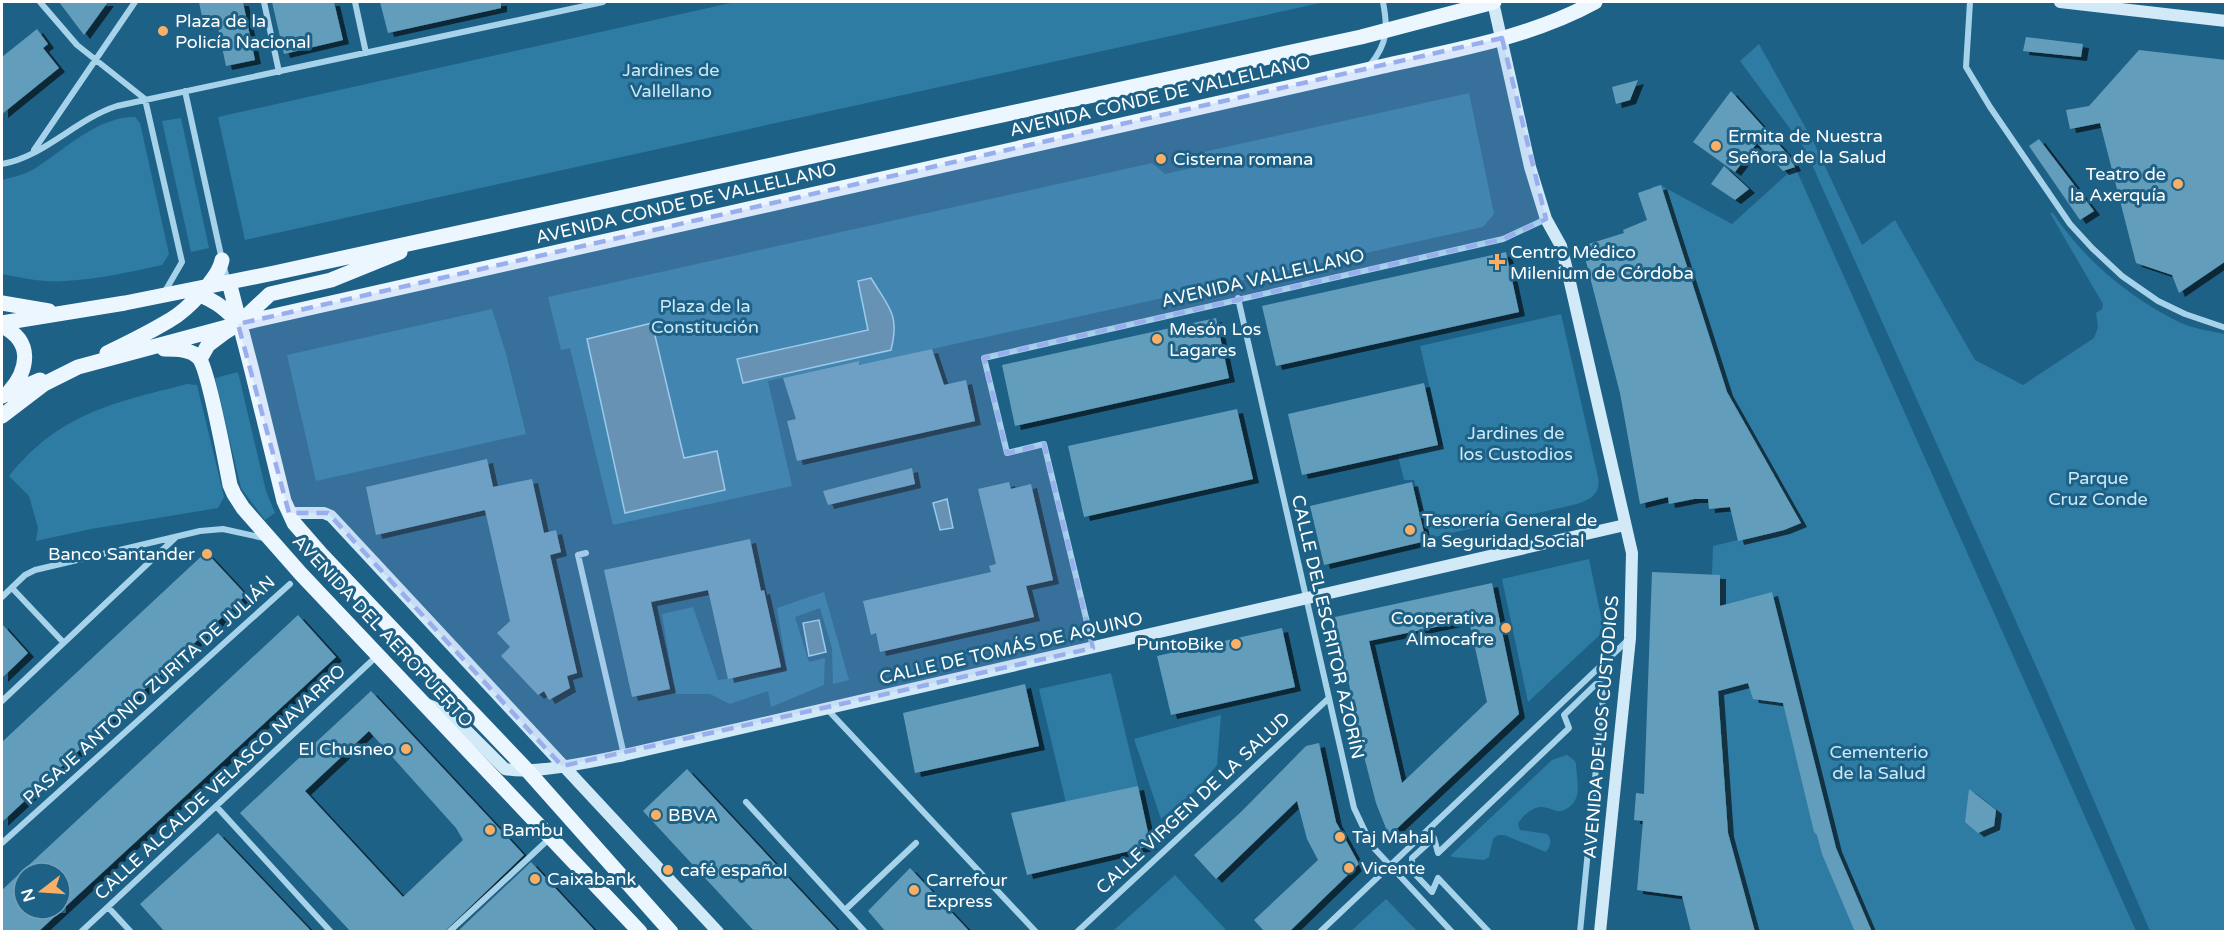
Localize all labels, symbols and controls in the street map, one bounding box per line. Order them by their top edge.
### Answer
place label: Plaza de la Policía Nacional [175,10,311,53]
marker: Plaza de la Policía Nacional [156,24,170,38]
street label: AVENIDA CONDE DE VALLELLANO [1007,51,1313,141]
park label: Jardines de Vallellano [623,59,719,102]
place label: Ermita de Nuestra Señora de la Salud [1728,125,1886,168]
marker: Ermita de Nuestra Señora de la Salud [1709,139,1723,153]
place label: Cisterna romana [1173,148,1313,170]
marker: Cisterna romana [1154,152,1168,166]
street label: AVENIDA CONDE DE VALLELLANO [533,158,839,248]
place label: Teatro de la Axerquía [2070,163,2166,206]
marker: Teatro de la Axerquía [2171,177,2185,191]
place label: Centro Médico Milenium de Córdoba [1510,241,1694,284]
street label: AVENIDA VALLELLANO [1159,244,1367,312]
marker: Centro Médico Milenium de Córdoba [1488,253,1506,271]
park label: Plaza de la Constitución [651,295,759,338]
place label: Mesón Los Lagares [1169,318,1262,361]
marker: Mesón Los Lagares [1150,332,1164,346]
park label: Jardines de los Custodios [1459,422,1573,465]
park label: Parque Cruz Conde [2048,467,2148,510]
street label: CALLE DEL ESCRITOR AZORÍN [1287,493,1369,761]
place label: Tesorería General de la Seguridad Social [1422,509,1597,552]
marker: Tesorería General de la Seguridad Social [1403,523,1417,537]
street label: AVENIDA DEL AEROPUERTO [288,530,478,732]
place label: Banco Santander [48,543,195,565]
marker: Banco Santander [200,547,214,561]
street label: PASAJE ANTONIO ZURITA DE JULIÁN [18,571,280,809]
street label: AVENIDA DE LOS CUSTODIOS [1579,595,1623,859]
street label: CALLE DE TOMÁS DE AQUINO [877,607,1145,689]
place label: Cooperativa Almocafre [1391,607,1494,650]
marker: Cooperativa Almocafre [1499,621,1513,635]
place label: PuntoBike [1136,633,1224,655]
marker: PuntoBike [1229,637,1243,651]
street label: CALLE ALCALDE VELASCO NAVARRO [90,660,350,904]
street label: CALLE VIRGEN DE LA SALUD [1092,707,1294,899]
place label: El Chusneo [298,738,394,760]
park label: Cementerio de la Salud [1829,741,1929,784]
marker: El Chusneo [399,742,413,756]
place label: BBVA [668,804,718,826]
marker: BBVA [649,808,663,822]
place label: Bambu [502,819,563,841]
marker: Bambu [483,823,497,837]
place label: Taj Mahal [1352,826,1434,848]
marker: Taj Mahal [1333,830,1347,844]
place label: Vicente [1361,857,1425,879]
place label: café español [680,859,787,881]
north arrow [12,861,72,921]
marker: Vicente [1342,861,1356,875]
marker: café español [661,863,675,877]
place label: Caixabank [547,868,636,890]
place label: Carrefour Express [926,869,1008,912]
marker: Caixabank [528,872,542,886]
marker: Carrefour Express [907,883,921,897]
text: N [17,886,40,904]

